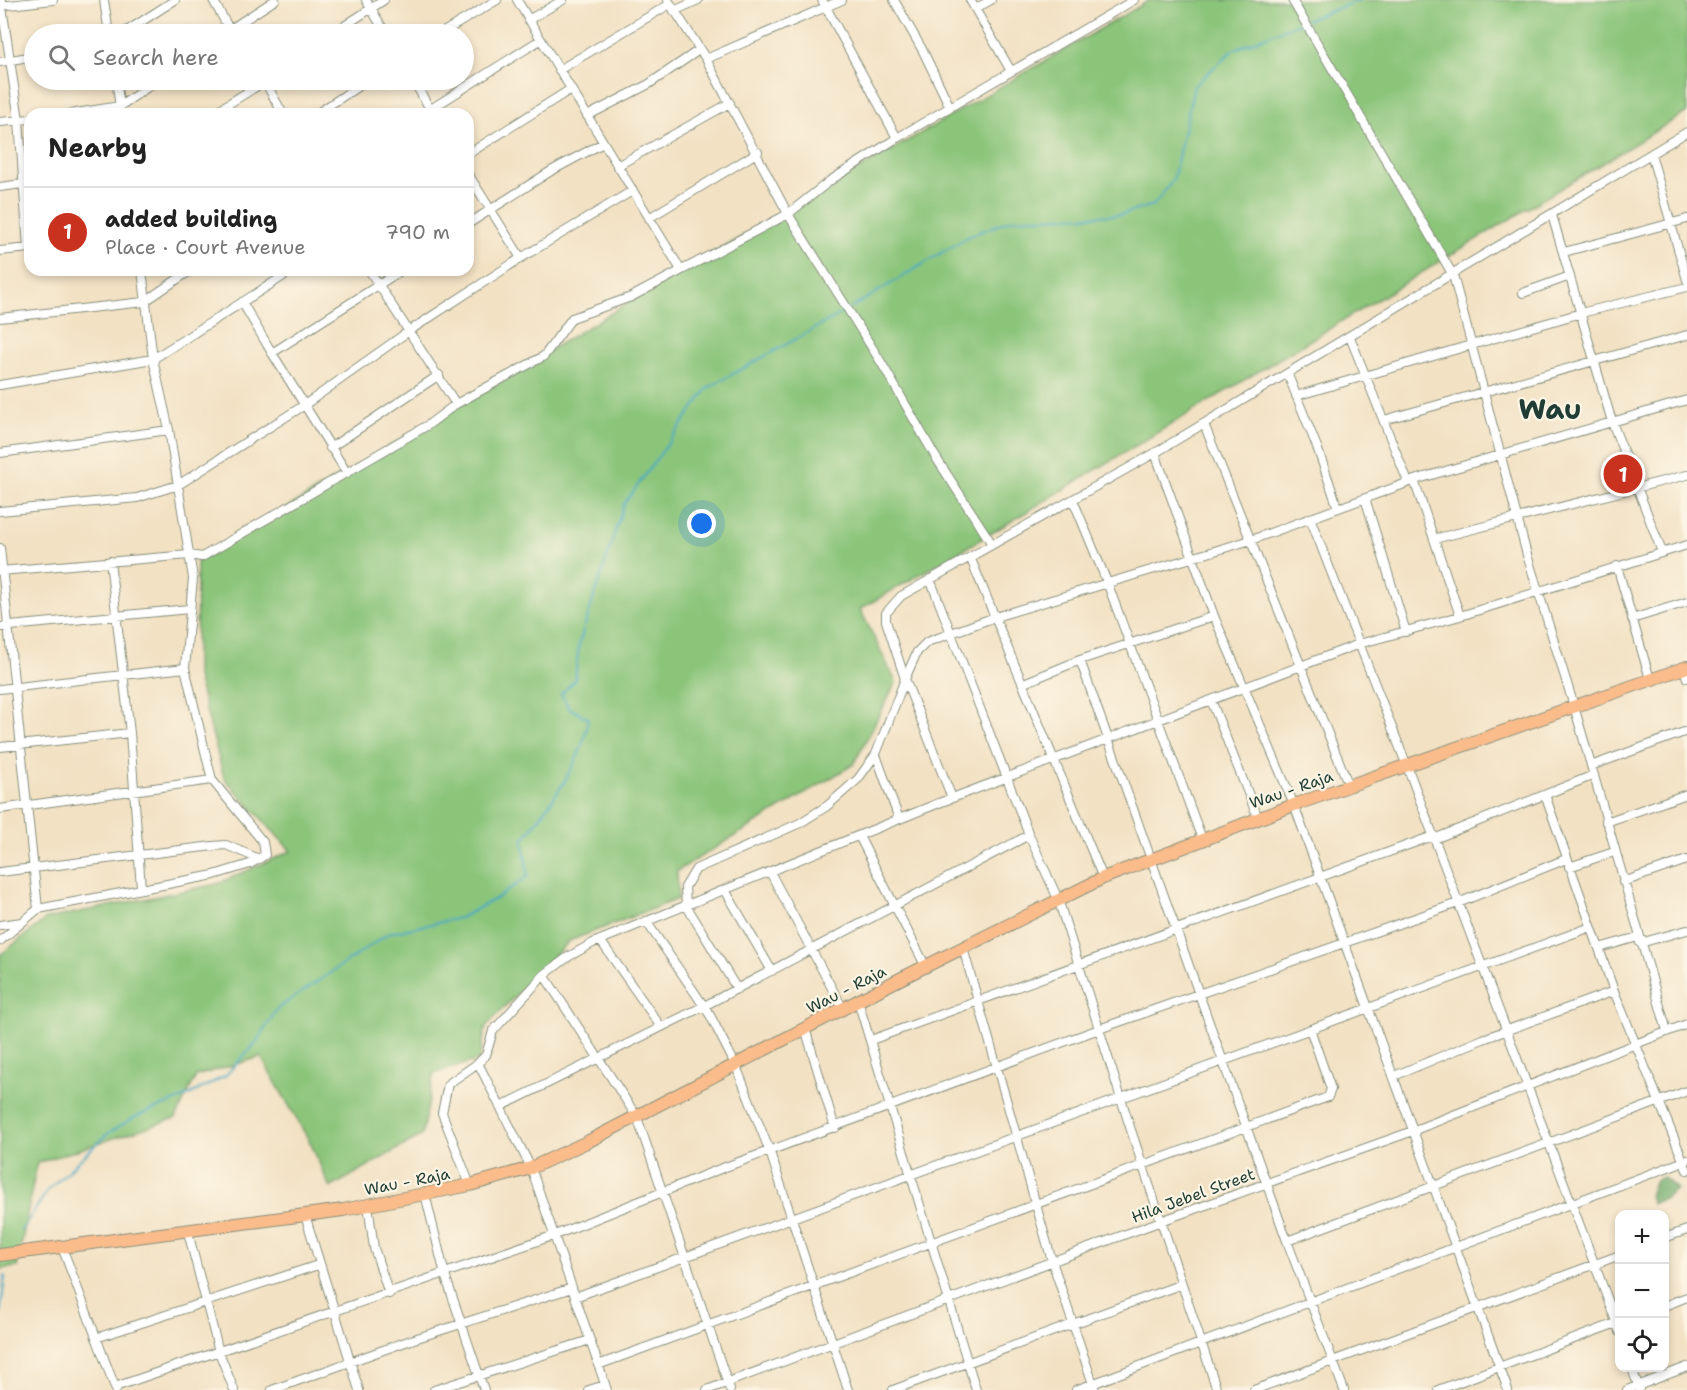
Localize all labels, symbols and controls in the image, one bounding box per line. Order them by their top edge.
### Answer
search box [24,24,474,90]
icon: search [45,41,78,74]
text: Search here [93,43,219,72]
text: Nearby [48,130,147,165]
text: added building [105,205,277,234]
text: 1 [63,219,72,245]
text: 790 m [385,219,450,245]
text: Place · Court Avenue [105,234,306,260]
district label: Wau [1519,390,1581,428]
pin: 1 [1604,452,1642,496]
your location [687,509,716,538]
street label: Wau - Raja [1247,765,1336,814]
street label: Wau - Raja [803,960,890,1019]
street label: Wau - Raja [362,1163,452,1200]
street label: Hila Jebel Street [1128,1163,1258,1228]
map controls [1615,1210,1669,1372]
button: + [1615,1210,1669,1264]
button: − [1615,1264,1669,1318]
button: locate [1615,1318,1669,1372]

